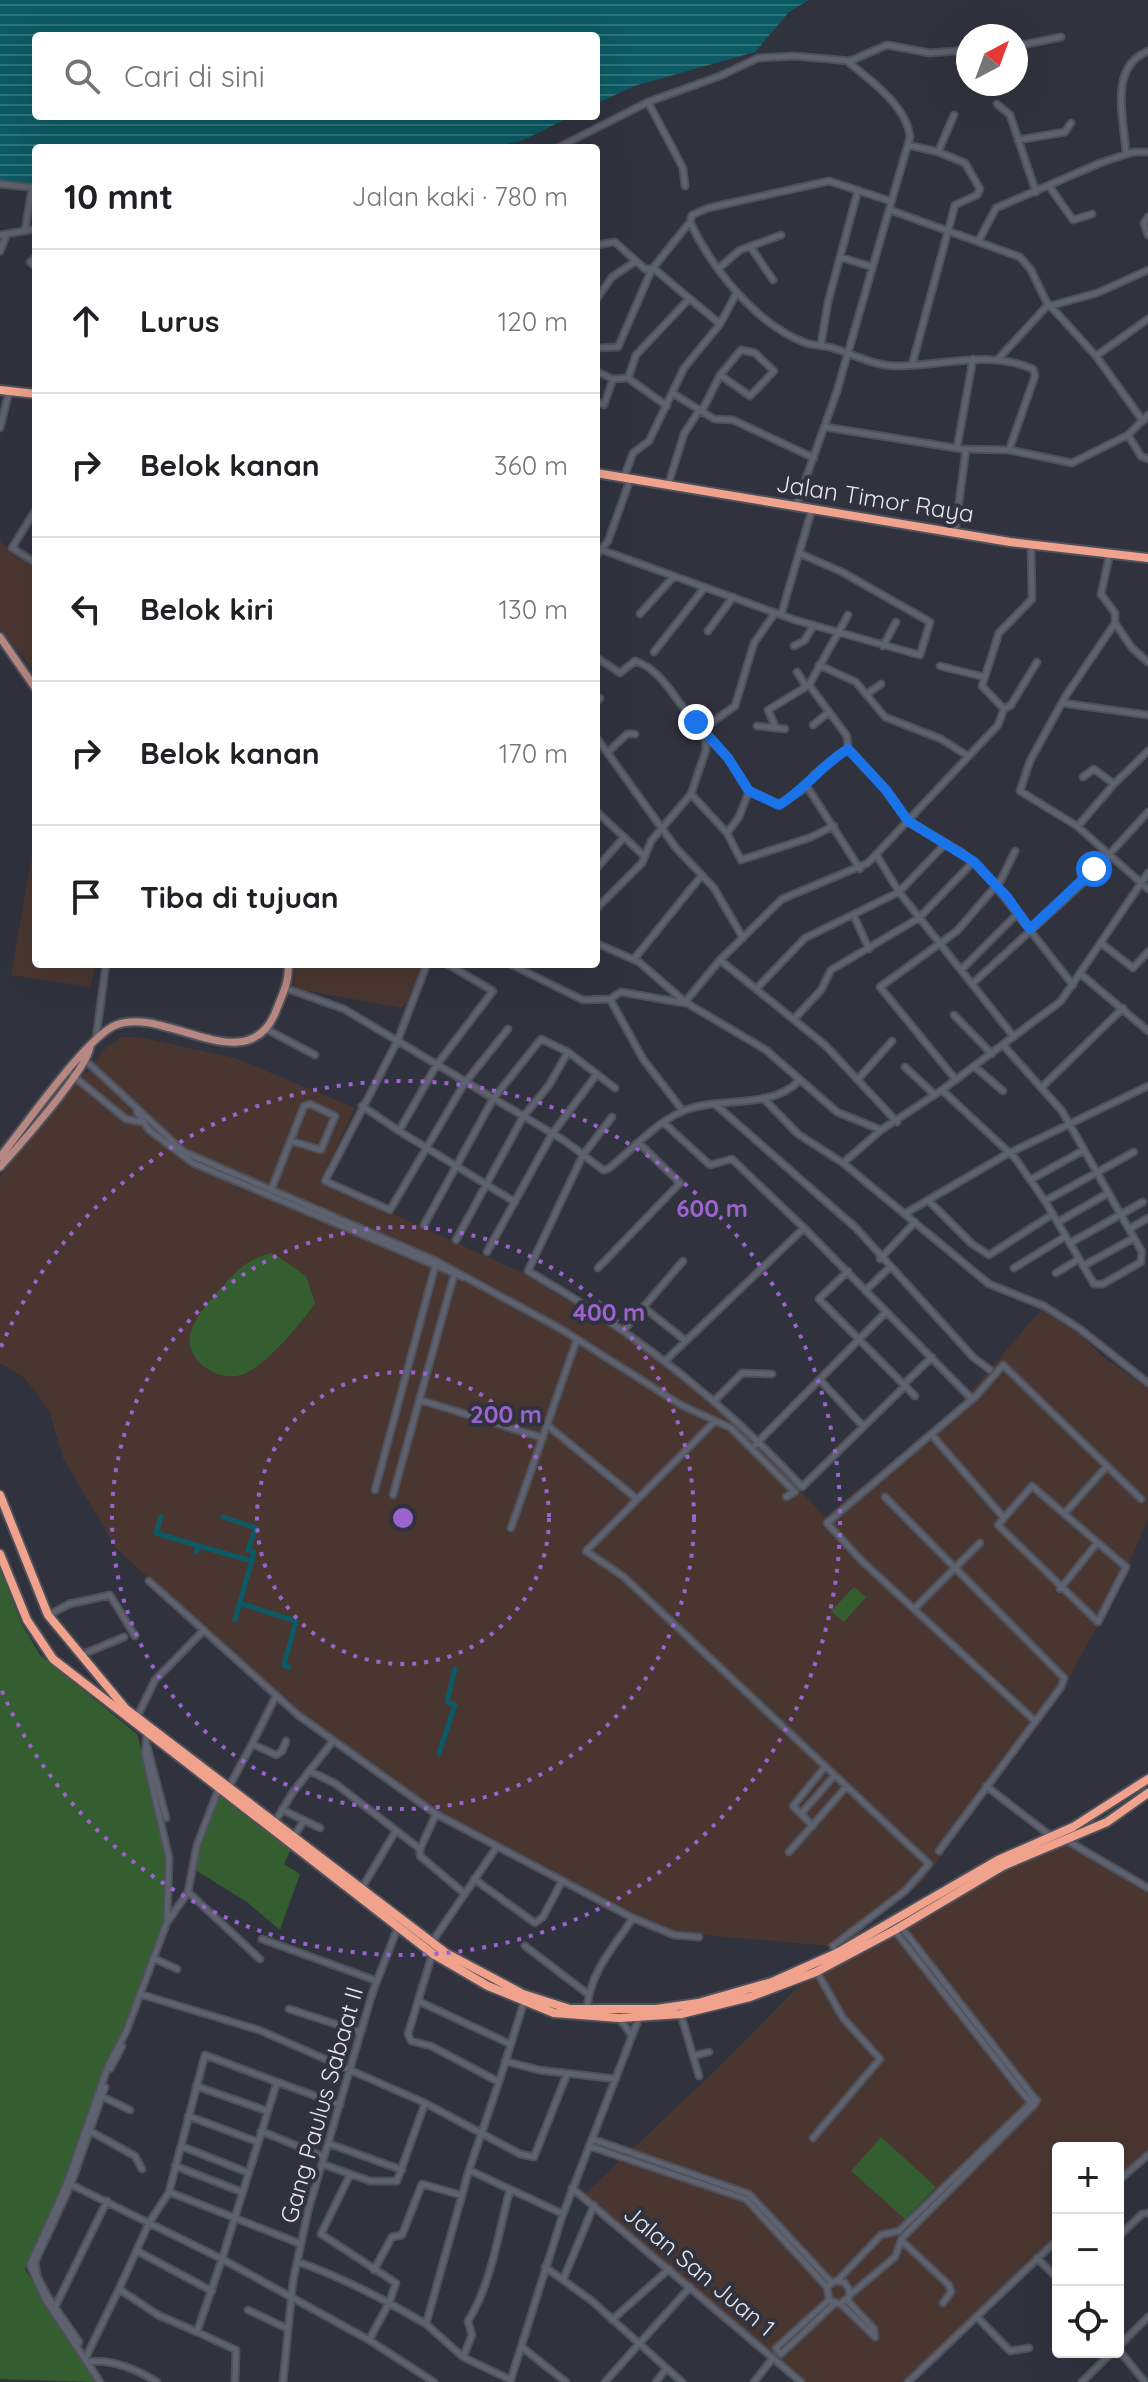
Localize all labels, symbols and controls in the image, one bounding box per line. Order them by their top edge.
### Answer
north arrow [956,24,1028,96]
search box [32,32,600,120]
icon: search [60,54,104,98]
text: Cari di sini [124,57,265,95]
text: 10 mnt [64,175,173,218]
text: Jalan kaki · 780 m [352,180,568,213]
icon: ahead [64,299,108,343]
text: Lurus [140,302,220,340]
text: 120 m [498,305,568,338]
icon: right [64,443,108,487]
text: Belok kanan [140,446,320,484]
text: 360 m [494,449,568,482]
street label: Jalan Timor Raya [774,468,976,528]
icon: left [64,587,108,631]
text: Belok kiri [140,590,274,628]
text: 130 m [498,593,568,626]
route end [678,704,714,740]
icon: right [64,731,108,775]
text: Belok kanan [140,734,320,772]
text: 170 m [499,737,568,770]
route start [1076,851,1112,887]
icon: arrive [64,875,108,919]
text: Tiba di tujuan [140,878,339,916]
text: 600 m [676,1193,748,1223]
text: 400 m [573,1297,645,1327]
text: 200 m [470,1399,542,1429]
centre of rings [389,1504,417,1532]
street label: Gang Paulus Sabaat II [273,1983,369,2226]
map controls [1052,2142,1124,2358]
button: + [1052,2142,1124,2214]
street label: Jalan San Juan 1 [618,2198,781,2342]
button: − [1052,2214,1124,2286]
button: locate [1052,2286,1124,2358]

